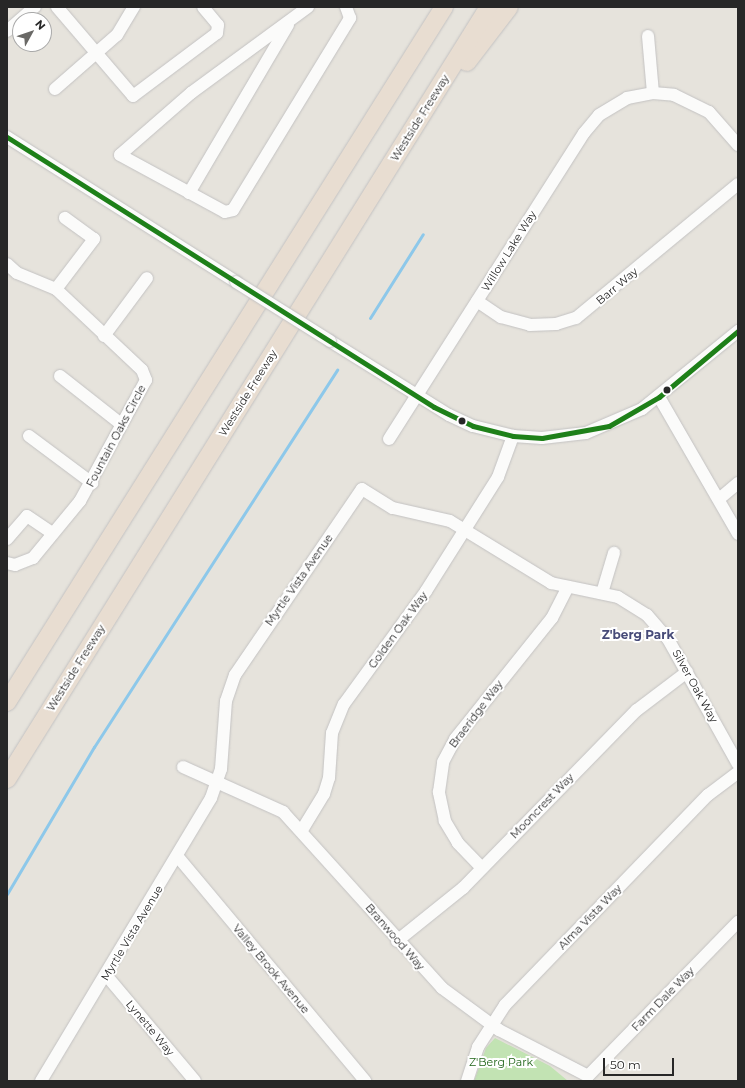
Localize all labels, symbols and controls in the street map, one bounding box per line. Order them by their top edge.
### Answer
north arrow [12,12,52,52]
text: N [32,17,49,33]
street label: Westside Freeway [388,72,452,164]
street label: Willow Lake Way [479,208,539,294]
street label: Barr Way [594,265,640,307]
street label: Westside Freeway [216,347,280,439]
street label: Fountain Oaks Circle [84,383,148,489]
unlabelled marker [662,385,672,395]
unlabelled marker [457,416,467,426]
street label: Myrtle Vista Avenue [262,532,336,628]
street label: Golden Oak Way [366,589,430,671]
street label: Westside Freeway [44,622,108,714]
district label: Z'berg Park [602,628,674,642]
street label: Silver Oak Way [669,647,721,725]
street label: Braeridge Way [446,678,506,750]
street label: Mooncrest Way [508,771,576,841]
street label: Alma Vista Way [556,882,624,952]
street label: Myrtle Vista Avenue [98,883,166,983]
street label: Branwood Way [363,901,427,973]
street label: Valley Brook Avenue [230,922,312,1016]
street label: Farm Dale Way [629,964,697,1034]
street label: Lynette Way [123,998,177,1058]
scale bar [605,1050,676,1076]
park label: Z'Berg Park [469,1055,533,1069]
text: 50 m [610,1057,641,1072]

